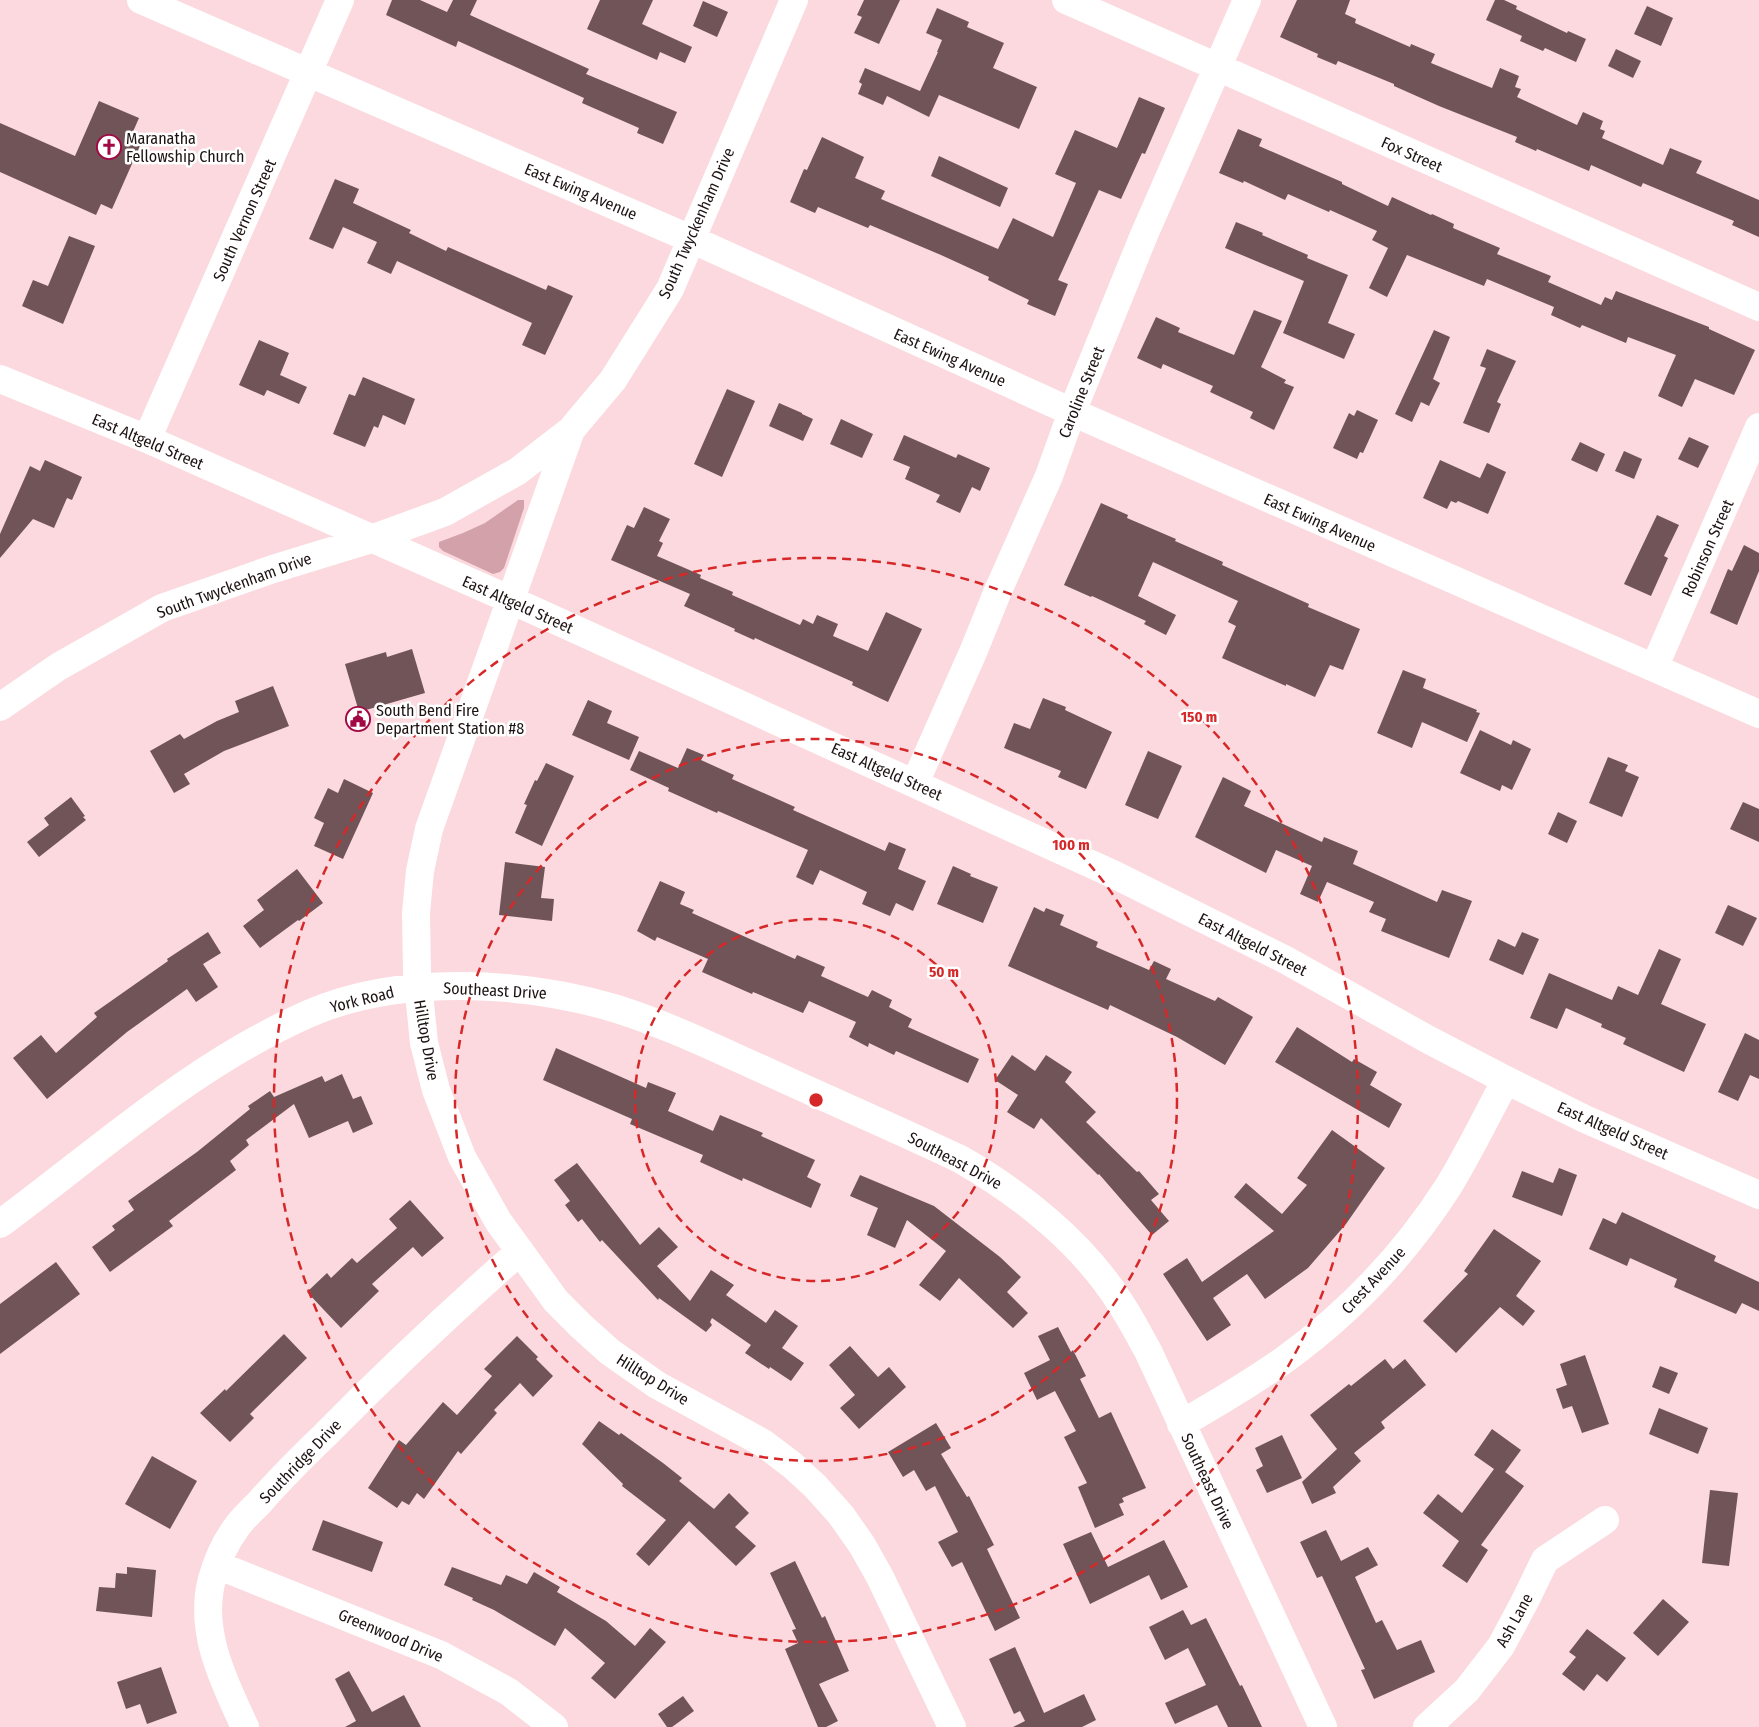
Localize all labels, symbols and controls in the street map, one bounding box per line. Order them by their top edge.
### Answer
place label: Maranatha Fellowship Church [126,129,244,166]
street label: Fox Street [1378,133,1446,177]
church icon: Maranatha Fellowship Church [96,134,122,160]
street label: South Twyckenham Drive [655,145,738,302]
street label: South Vernon Street [209,155,280,284]
street label: East Ewing Avenue [522,159,640,224]
street label: East Ewing Avenue [891,324,1009,391]
street label: Caroline Street [1054,343,1109,441]
street label: East Altgeld Street [89,409,207,474]
street label: East Ewing Avenue [1261,489,1379,556]
street label: Robinson Street [1677,496,1738,600]
street label: South Twyckenham Drive [154,549,314,622]
street label: East Altgeld Street [459,571,577,638]
place label: South Bend Fire Department Station #8 [376,701,524,738]
public building icon: South Bend Fire Department Station #8 [345,706,371,732]
text: 150 m [1181,708,1217,726]
street label: East Altgeld Street [828,738,946,805]
text: 100 m [1052,836,1090,854]
street label: East Altgeld Street [1195,909,1311,980]
text: 50 m [929,963,959,981]
street label: Southeast Drive [443,978,547,1003]
street label: York Road [328,982,396,1017]
street label: Hilltop Drive [410,998,443,1082]
centre of rings [807,1091,825,1109]
street label: East Altgeld Street [1554,1097,1672,1164]
street label: Southeast Drive [905,1128,1005,1193]
street label: Crest Avenue [1337,1243,1409,1318]
street label: Hilltop Drive [613,1350,693,1409]
street label: Southridge Drive [256,1415,345,1507]
street label: Southeast Drive [1177,1430,1238,1532]
street label: Ash Lane [1492,1590,1537,1650]
street label: Greenwood Drive [336,1605,446,1666]

